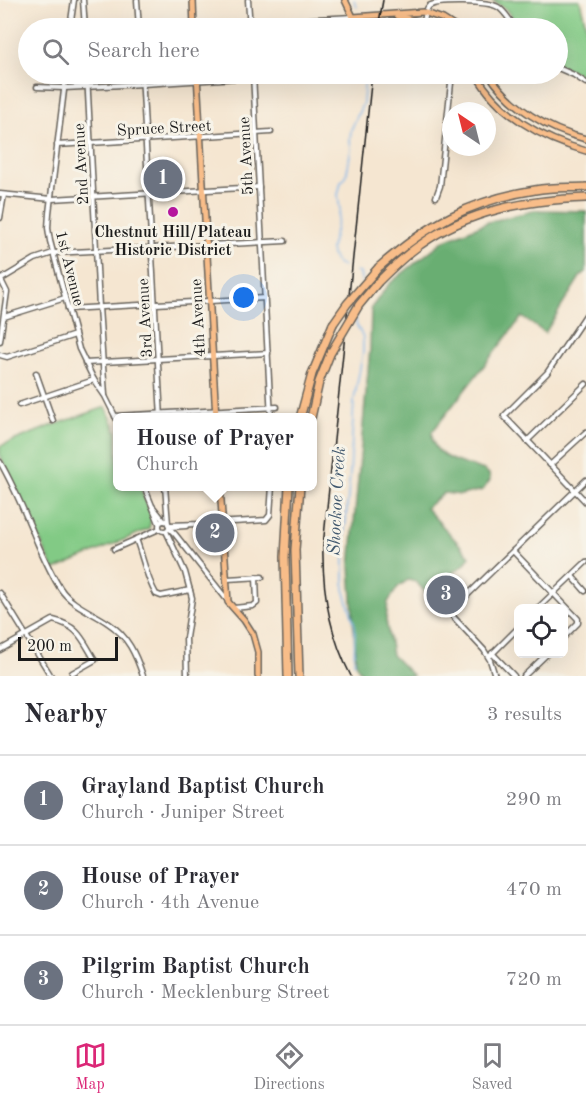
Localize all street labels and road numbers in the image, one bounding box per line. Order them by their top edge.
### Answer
street label: 5th Avenue [237,116,257,196]
street label: Spruce Street [116,119,212,139]
street label: 2nd Avenue [72,123,92,205]
street label: 1st Avenue [52,229,86,308]
street label: 3rd Avenue [136,278,156,358]
street label: 4th Avenue [189,278,209,358]

